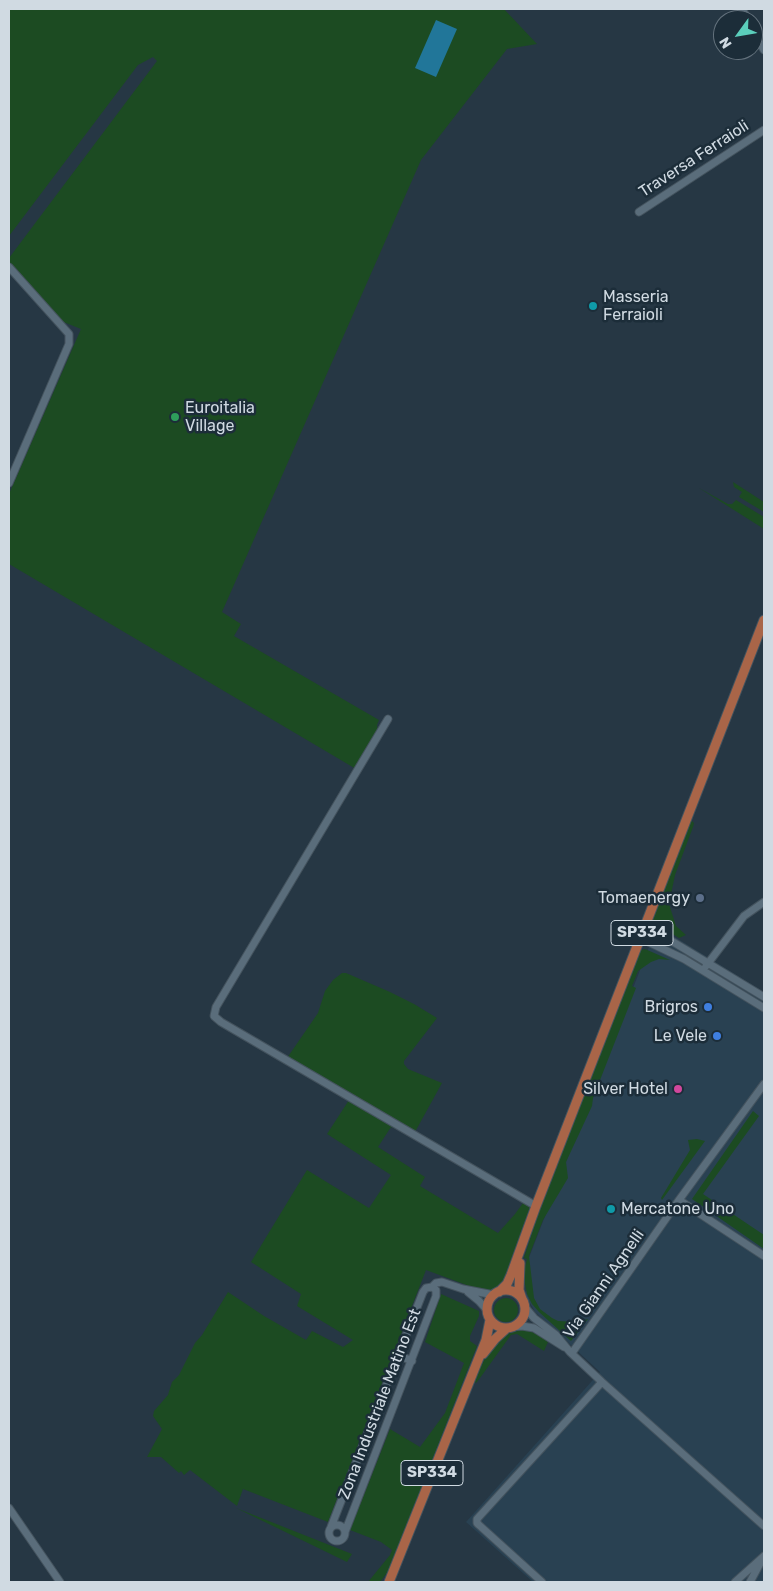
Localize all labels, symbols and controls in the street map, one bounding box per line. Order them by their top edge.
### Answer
north arrow [713,10,763,60]
text: N [716,34,736,51]
street label: Traversa Ferraioli [636,116,752,202]
place label: Masseria Ferraioli [603,287,669,325]
marker: Masseria Ferraioli [587,300,599,312]
place label: Euroitalia Village [185,398,255,436]
marker: Euroitalia Village [169,411,181,423]
place label: Tomaenergy [598,888,690,908]
marker: Tomaenergy [694,892,706,904]
road number: SP334 [611,920,673,946]
place label: Brigros [645,997,698,1017]
marker: Brigros [702,1001,714,1013]
place label: Le Vele [654,1026,707,1046]
marker: Le Vele [711,1030,723,1042]
place label: Silver Hotel [583,1079,668,1099]
marker: Silver Hotel [672,1083,684,1095]
place label: Mercatone Uno [621,1199,734,1219]
marker: Mercatone Uno [605,1203,617,1215]
street label: Via Gianni Agnelli [559,1226,649,1342]
street label: Zona Industriale Matino Est [335,1306,425,1502]
road number: SP334 [401,1460,463,1486]

